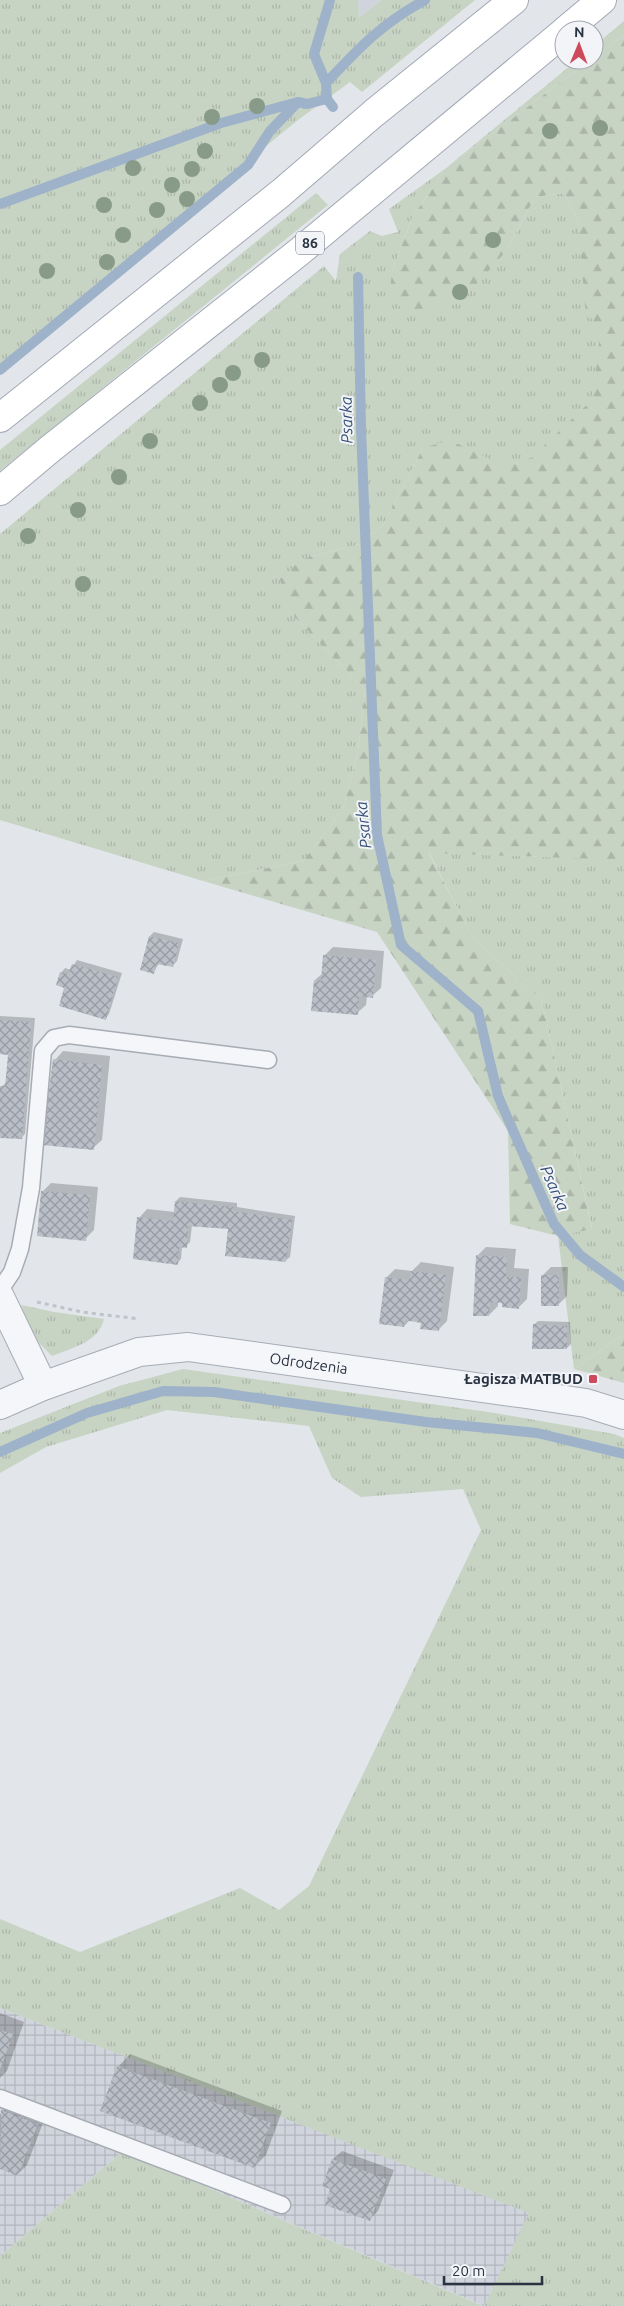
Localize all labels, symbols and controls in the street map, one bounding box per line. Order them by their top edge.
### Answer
north arrow [554,20,604,70]
text: N [574,24,585,40]
road number: 86 [296,232,324,254]
water label: Psarka [337,396,355,444]
water label: Psarka [352,800,374,849]
water label: Psarka [537,1163,573,1214]
street label: Odrodzenia [269,1349,349,1377]
place label: Łagisza MATBUD [464,1370,583,1387]
marker: Łagisza MATBUD [587,1373,599,1385]
scale bar [444,2254,542,2286]
text: 20 m [452,2262,485,2279]

